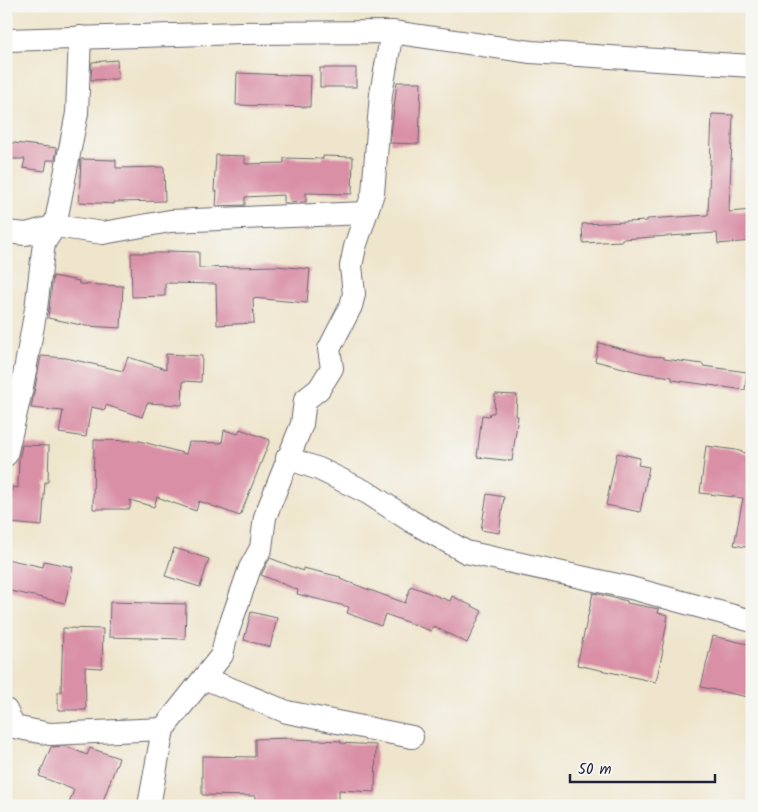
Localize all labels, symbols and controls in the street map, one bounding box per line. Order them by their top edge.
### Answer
scale bar [570,752,716,784]
text: 50 m [578,758,612,782]

